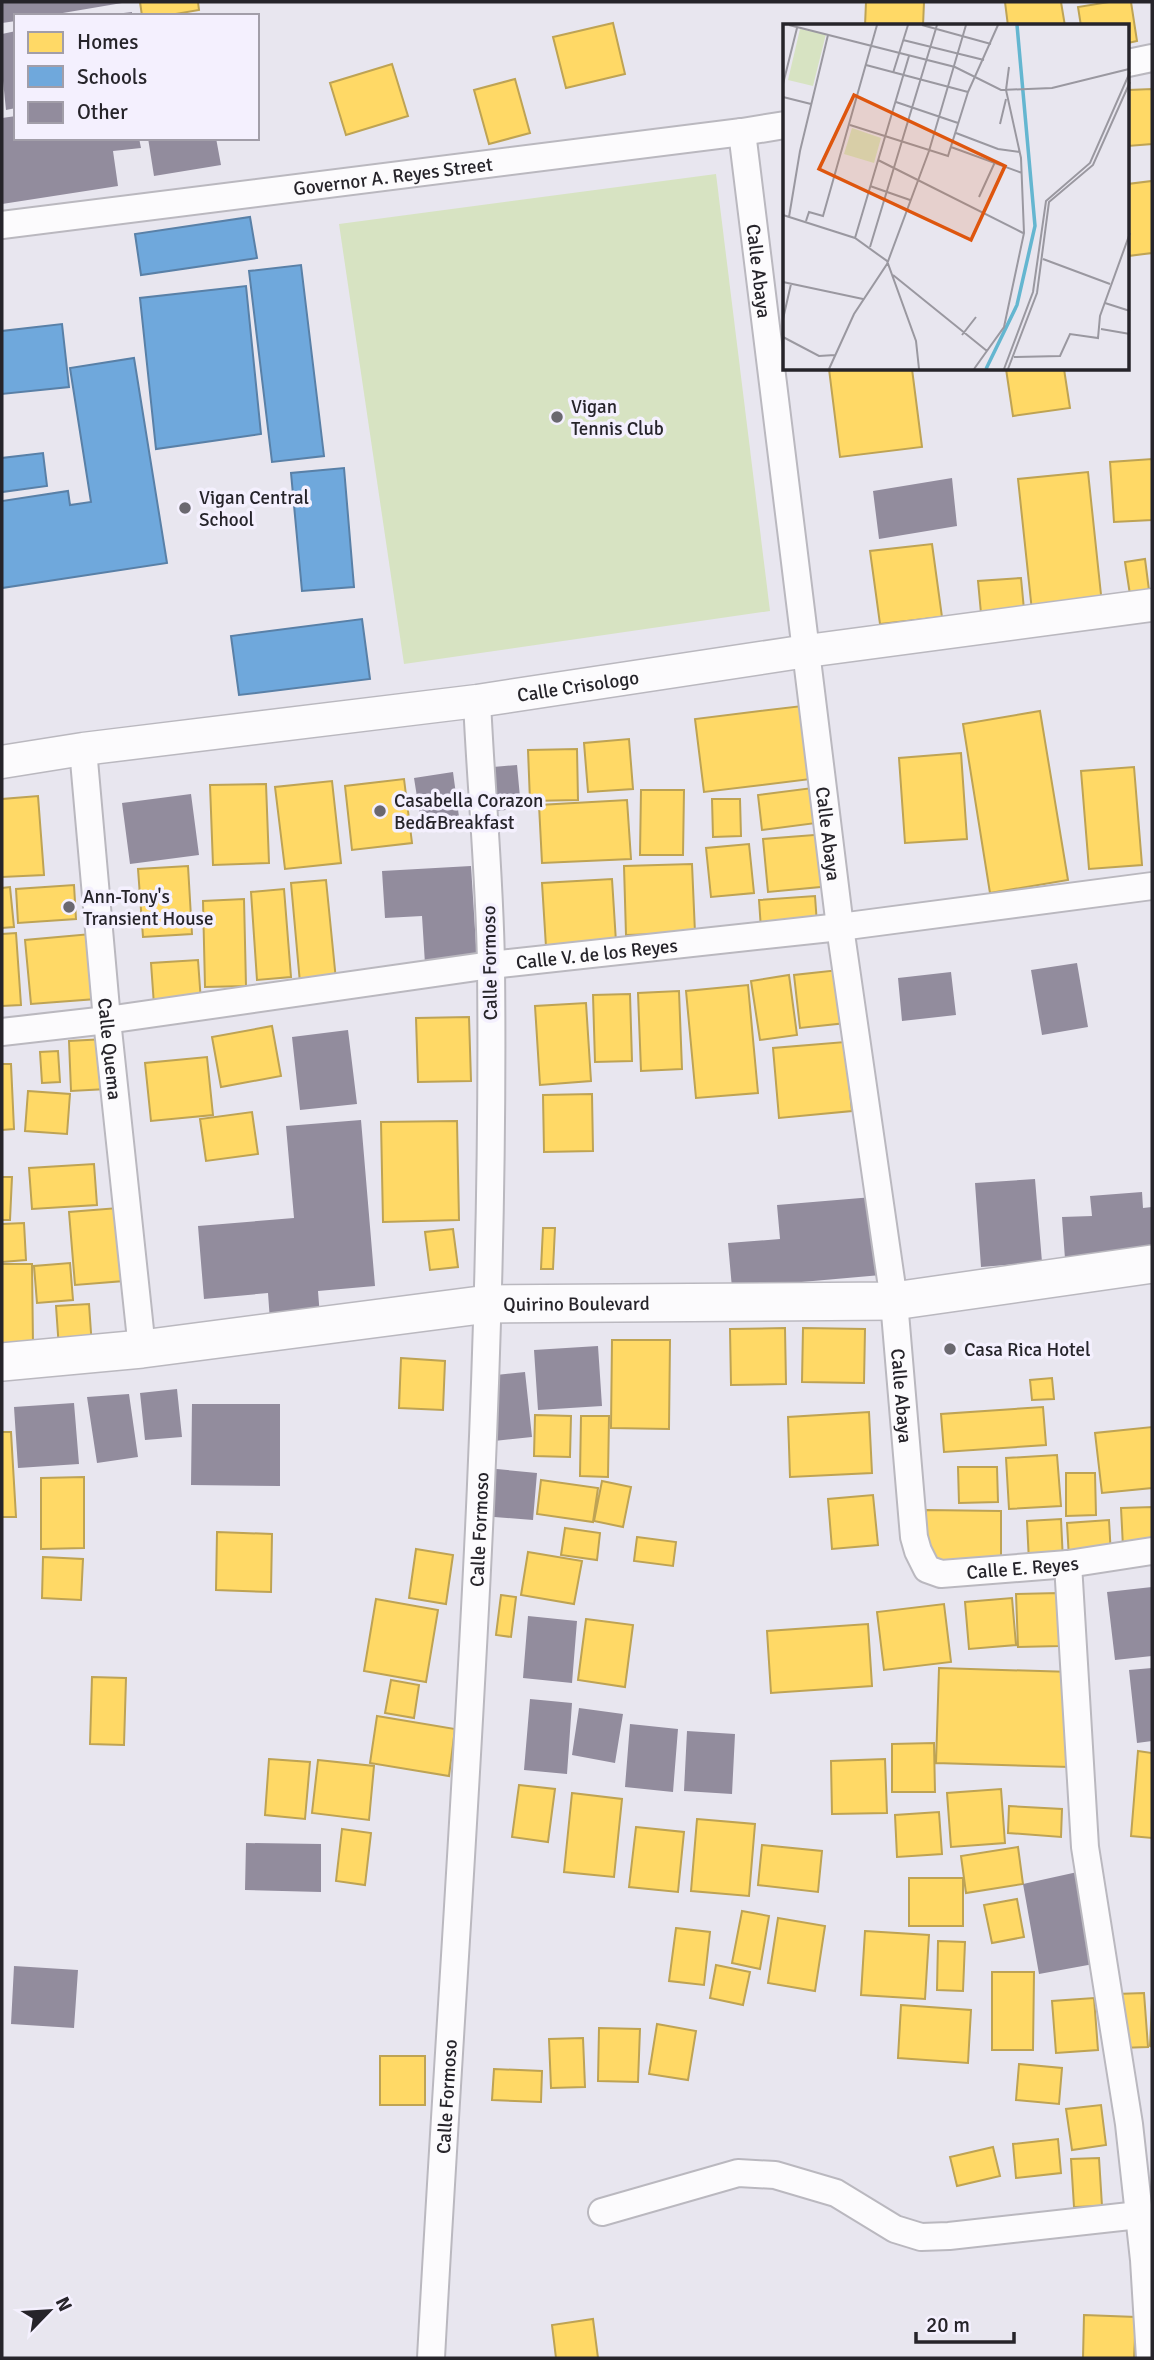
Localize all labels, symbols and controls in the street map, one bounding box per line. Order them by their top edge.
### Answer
legend [14,14,259,140]
inset map [783,24,1130,371]
text: Homes [77,29,139,55]
text: Schools [77,64,147,90]
text: Other [77,99,128,125]
street label: Governor A. Reyes Street [292,152,494,201]
street label: Calle Abaya [740,223,776,320]
place label: Vigan Tennis Club [571,395,664,441]
marker: Vigan Tennis Club [549,409,565,425]
place label: Vigan Central School [199,486,309,532]
marker: Vigan Central School [177,500,193,516]
street label: Calle Crisologo [515,666,641,708]
street label: Calle Abaya [810,785,845,882]
place label: Casabella Corazon Bed&Breakfast [394,789,543,835]
marker: Casabella Corazon Bed&Breakfast [372,803,388,819]
place label: Ann-Tony's Transient House [83,885,213,931]
marker: Ann-Tony's Transient House [61,899,77,915]
street label: Calle Formoso [477,905,503,1021]
street label: Calle V. de los Reyes [515,934,679,975]
street label: Calle Quema [92,997,126,1101]
street label: Quirino Boulevard [503,1292,650,1317]
place label: Casa Rica Hotel [964,1338,1091,1362]
marker: Casa Rica Hotel [942,1341,958,1357]
street label: Calle Abaya [885,1348,917,1444]
street label: Calle Formoso [465,1471,495,1587]
street label: Calle E. Reyes [966,1552,1080,1585]
street label: Calle Formoso [432,2038,463,2155]
north arrow [14,2276,84,2346]
text: N [50,2293,77,2315]
scale bar [916,2300,1014,2344]
text: 20 m [926,2312,970,2338]

